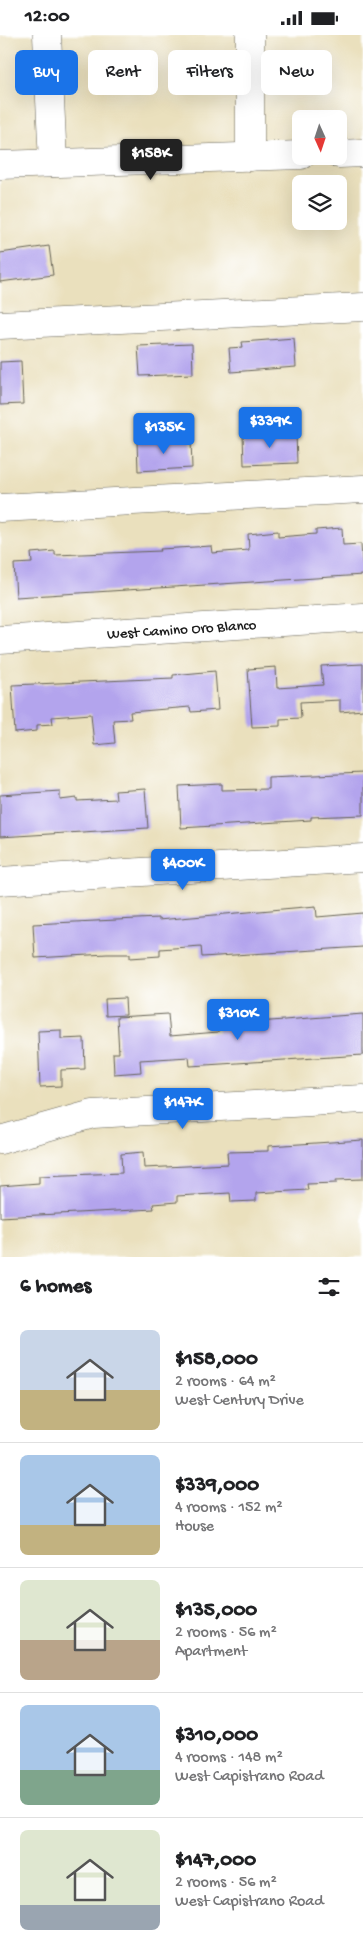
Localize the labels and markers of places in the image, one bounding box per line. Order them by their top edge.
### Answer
pin: $158K [116,139,186,181]
pin: $339K [235,407,305,449]
pin: $135K [129,413,199,455]
pin: $400K [148,849,218,891]
pin: $310K [203,999,273,1041]
pin: $147K [148,1087,218,1130]

